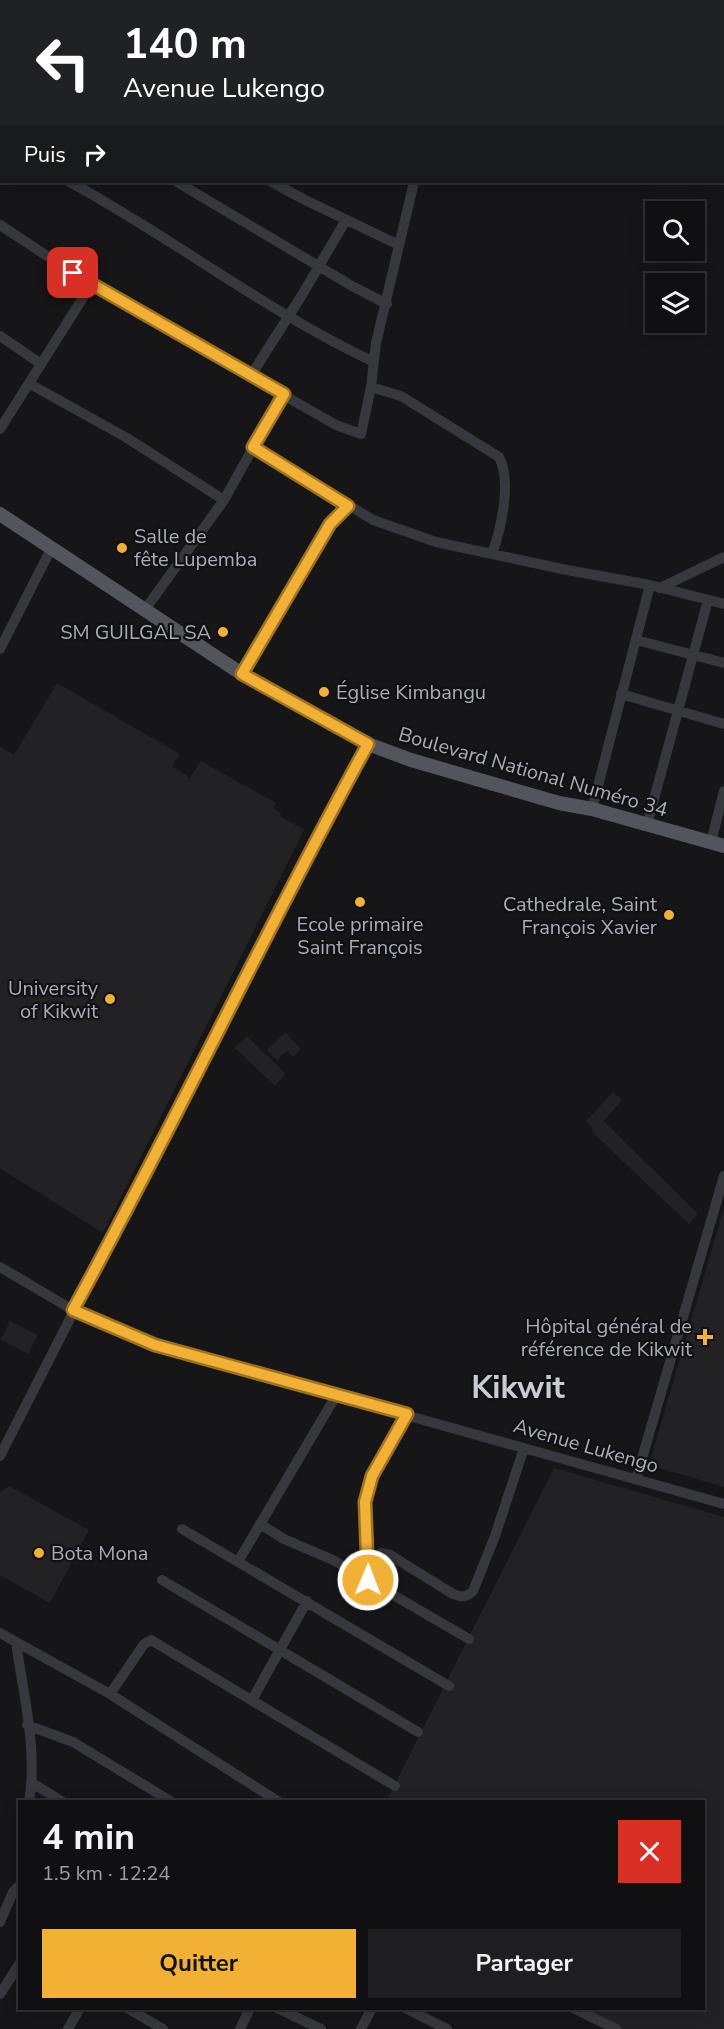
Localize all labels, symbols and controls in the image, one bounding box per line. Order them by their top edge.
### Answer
text: 140 m [123,16,247,73]
icon: left [24,24,102,102]
text: Avenue Lukengo [123,70,325,107]
icon: right [78,138,111,171]
text: Puis [24,140,66,170]
map controls [645,201,705,333]
button: search [645,201,705,261]
pin [47,247,98,298]
icon: arrive [56,256,89,289]
button: layers [645,273,705,333]
place label: Salle de fête Lupemba [134,523,257,573]
marker: Salle de fête Lupemba [115,541,129,555]
place label: SM GUILGAL SA [60,619,211,646]
marker: SM GUILGAL SA [216,625,230,639]
place label: Église Kimbangu [336,679,486,706]
marker: Église Kimbangu [317,685,331,699]
street label: Boulevard National Numéro 34 [395,721,671,823]
place label: Cathedrale, Saint François Xavier [503,891,658,941]
marker: Ecole primaire Saint François [353,895,367,909]
marker: Cathedrale, Saint François Xavier [662,908,676,922]
place label: Ecole primaire Saint François [297,911,423,961]
place label: University of Kikwit [8,975,99,1025]
marker: University of Kikwit [103,992,117,1006]
place label: Hôpital général de référence de Kikwit [521,1313,693,1363]
marker: Hôpital général de référence de Kikwit [696,1328,714,1346]
district label: Kikwit [471,1366,566,1409]
street label: Avenue Lukengo [510,1412,662,1480]
place label: Bota Mona [51,1540,148,1567]
marker: Bota Mona [32,1546,46,1560]
position arrow [336,1548,400,1612]
text: 4 min [42,1813,135,1862]
button: close [618,1820,681,1883]
text: 1.5 km · 12:24 [42,1860,170,1887]
button: Quitter [42,1929,356,1998]
button: Partager [368,1929,681,1998]

